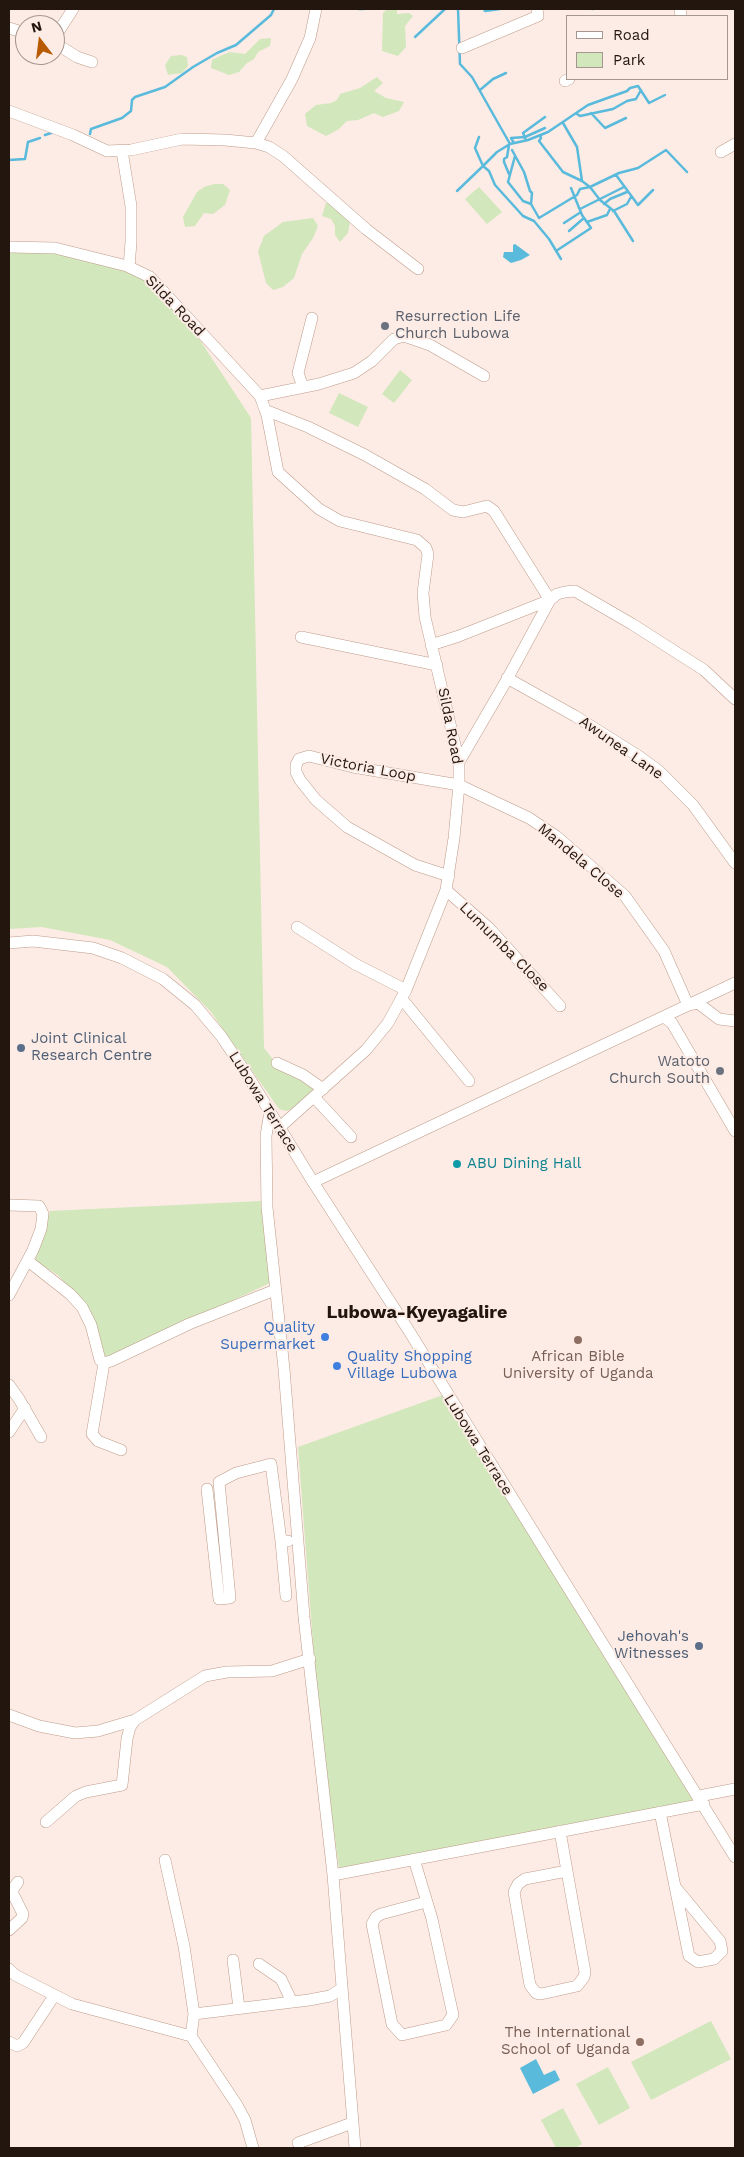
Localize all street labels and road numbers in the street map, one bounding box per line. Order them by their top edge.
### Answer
street label: Silda Road [142,272,208,340]
street label: Silda Road [434,686,466,766]
street label: Awunea Lane [576,712,666,784]
street label: Victoria Loop [319,750,417,786]
street label: Mandela Close [534,820,628,902]
street label: Lumumba Close [455,898,553,996]
street label: Lubowa Terrace [225,1048,301,1156]
street label: Lubowa Terrace [440,1391,516,1499]

